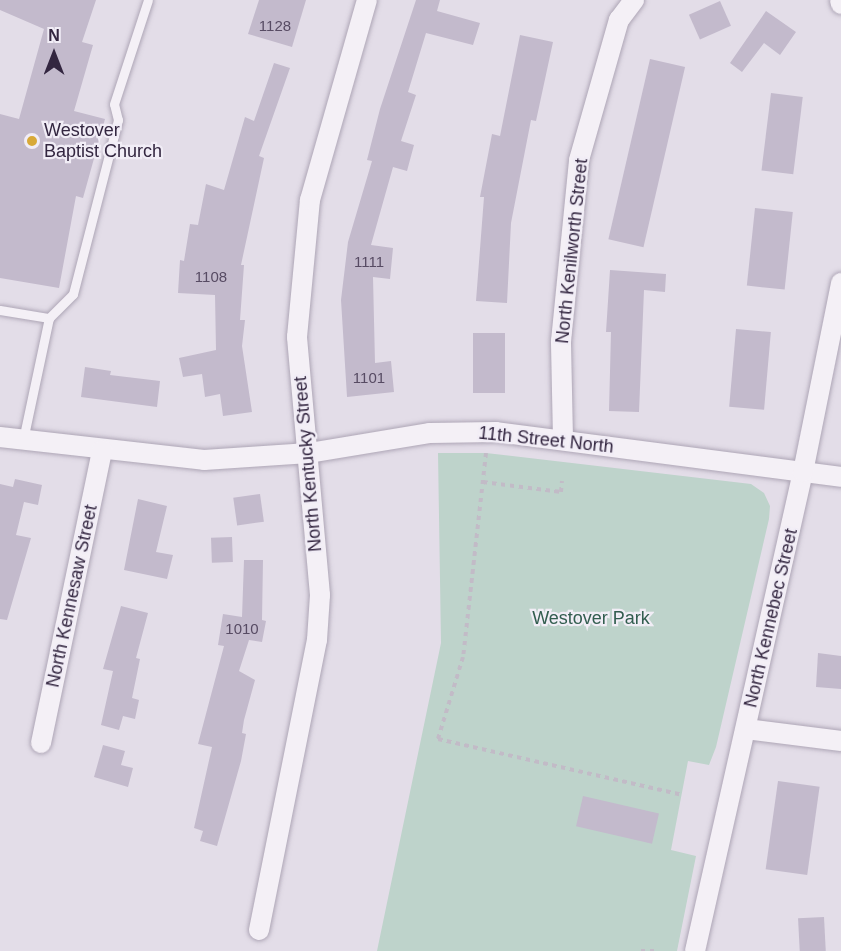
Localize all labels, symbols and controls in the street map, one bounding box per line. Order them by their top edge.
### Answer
house number: 1128 [259,17,291,35]
north arrow [24,24,84,84]
text: N [48,27,60,44]
place label: Westover Baptist Church [44,120,162,162]
marker: Westover Baptist Church [25,134,39,148]
street label: North Kenilworth Street [552,157,592,345]
house number: 1111 [354,253,384,271]
house number: 1108 [195,268,227,286]
house number: 1101 [353,369,385,387]
street label: North Kentucky Street [290,375,326,553]
street label: 11th Street North [477,422,615,458]
street label: North Kennesaw Street [42,503,102,689]
street label: North Kennebec Street [740,526,802,710]
park label: Westover Park [532,607,650,629]
house number: 1010 [225,620,259,638]

